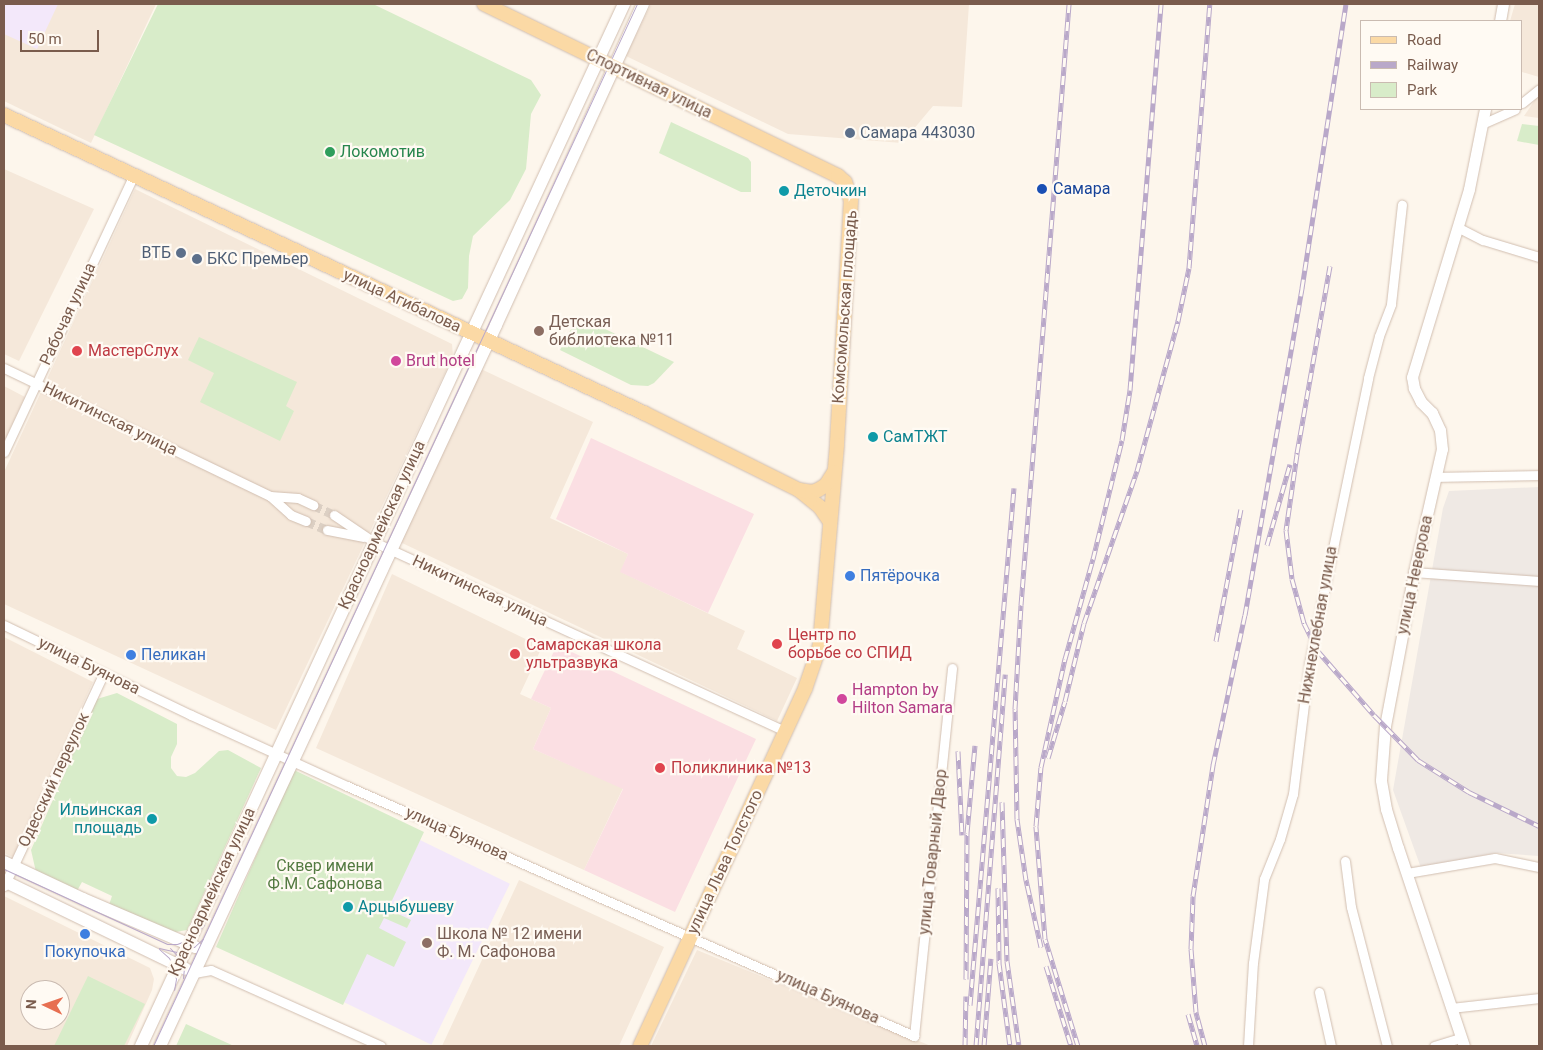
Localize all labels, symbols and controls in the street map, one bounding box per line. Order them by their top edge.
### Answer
scale bar [22,20,101,52]
legend [1360,20,1523,110]
text: 50 m [28,30,62,48]
text: Road [1407,31,1441,49]
street label: Спортивная улица [583,45,715,123]
text: Railway [1407,56,1458,74]
text: Park [1407,81,1437,99]
place label: Самара 443030 [860,123,975,143]
marker: Самара 443030 [844,127,856,139]
place label: Локомотив [340,142,425,162]
marker: Локомотив [324,146,336,158]
place label: Самара [1053,179,1110,199]
place label: Деточкин [794,181,867,201]
marker: Самара [1035,182,1049,196]
marker: Деточкин [778,185,790,197]
street label: Комсомольская площадь [829,210,861,404]
place label: ВТБ [142,243,171,263]
marker: ВТБ [175,247,187,259]
place label: БКС Премьер [207,249,308,269]
marker: БКС Премьер [191,253,203,265]
street label: Рабочая улица [36,260,100,368]
street label: улица Агибалова [340,265,464,337]
place label: Детская библиотека №11 [549,312,675,350]
marker: Детская библиотека №11 [533,325,545,337]
place label: МастерСлух [88,341,179,361]
marker: МастерСлух [70,344,84,358]
place label: Brut hotel [406,351,475,371]
marker: Brut hotel [390,355,402,367]
street label: Никитинская улица [40,378,180,460]
place label: СамТЖТ [883,427,948,447]
marker: СамТЖТ [867,431,879,443]
street label: Красноармейская улица [334,437,430,613]
street label: улица Неверова [1393,514,1437,636]
street label: Нижнехлебная улица [1295,545,1341,705]
street label: Никитинская улица [409,551,551,631]
place label: Пятёрочка [860,566,940,586]
marker: Пятёрочка [844,570,856,582]
place label: Центр по борьбе со СПИД [788,625,912,663]
street label: улица Буянова [35,633,143,699]
place label: Самарская школа ультразвука [526,635,662,673]
marker: Центр по борьбе со СПИД [770,637,784,651]
place label: Пеликан [141,645,206,665]
marker: Самарская школа ультразвука [508,647,522,661]
marker: Пеликан [125,649,137,661]
place label: Hampton by Hilton Samara [852,680,953,718]
marker: Hampton by Hilton Samara [836,693,848,705]
street label: Одесский переулок [14,710,94,850]
place label: Поликлиника №13 [671,758,811,778]
marker: Поликлиника №13 [653,761,667,775]
street label: улица Товарный Двор [915,768,951,936]
street label: улица Льва Толстого [683,787,767,937]
place label: Ильинская площадь [60,800,142,838]
street label: улица Буянова [403,803,511,865]
street label: Красноармейская улица [164,804,260,980]
marker: Ильинская площадь [146,813,158,825]
park label: Cквер имени Ф.М. Сафонова [268,856,382,894]
place label: Арцыбушеву [358,897,454,917]
marker: Арцыбушеву [342,901,354,913]
place label: Школа № 12 имени Ф. М. Сафонова [437,924,582,962]
marker: Покупочка [79,928,91,940]
marker: Школа № 12 имени Ф. М. Сафонова [421,937,433,949]
place label: Покупочка [44,942,126,962]
street label: улица Буянова [774,966,882,1028]
north arrow [20,980,70,1030]
text: N [23,999,39,1010]

